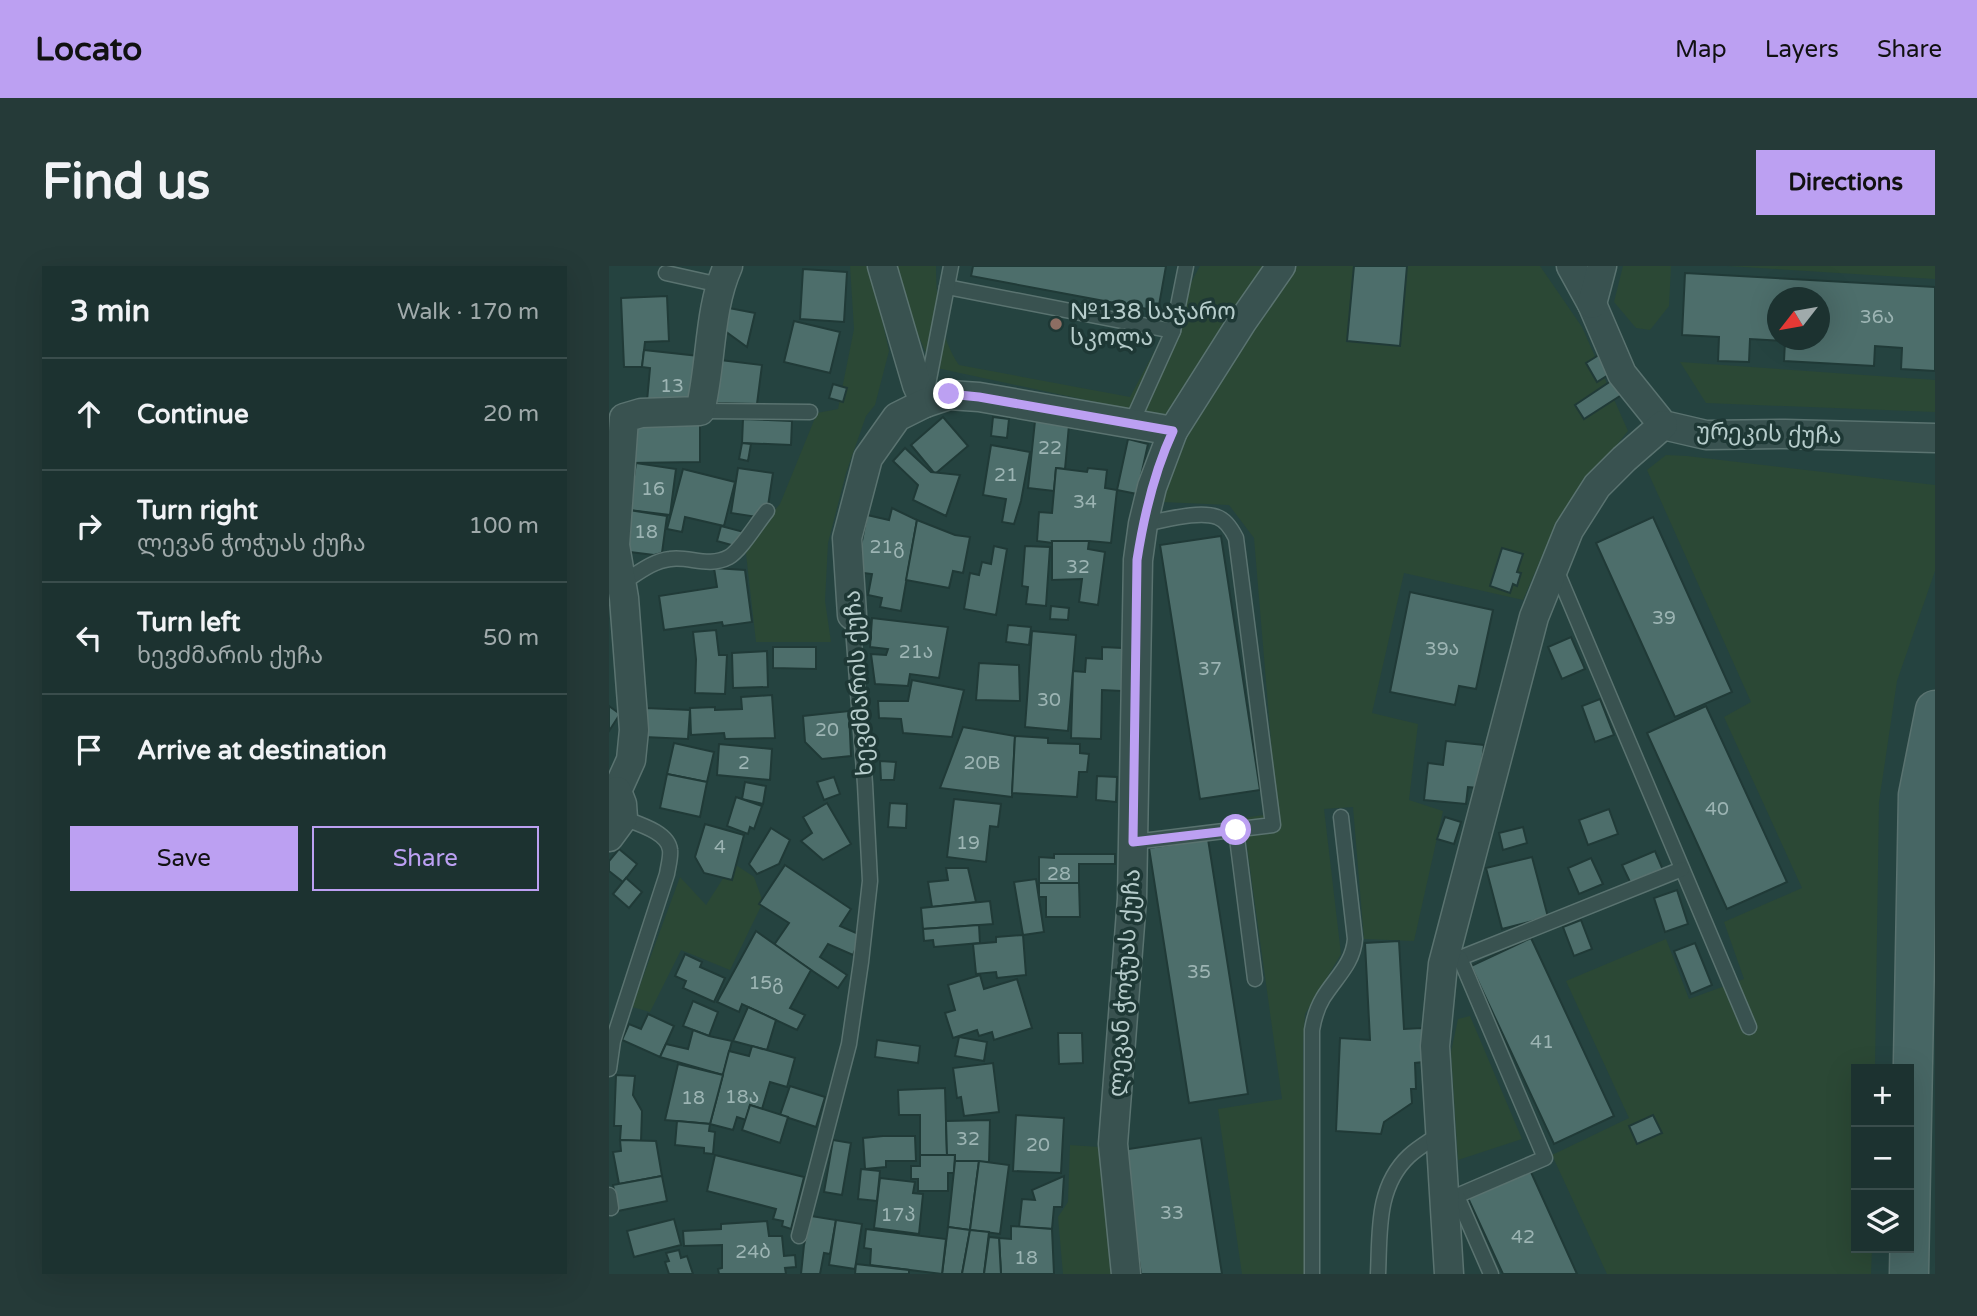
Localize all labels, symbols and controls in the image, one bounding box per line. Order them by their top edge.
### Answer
text: Locato [35,30,142,69]
text: Map [1675,35,1727,64]
text: Layers [1765,35,1839,64]
text: Share [1877,35,1942,64]
button: Directions [1756,150,1935,215]
text: Find us [42,153,210,212]
north arrow [1767,287,1830,350]
text: 3 min [70,293,150,330]
text: Walk · 170 m [397,298,539,326]
place label: №138 საჯარო სკოლა [1070,298,1236,352]
house number: 36ა [1860,306,1894,328]
marker: №138 საჯარო სკოლა [1048,316,1064,332]
house number: 13 [660,375,684,397]
route end [933,378,964,409]
icon: ahead [70,395,108,433]
text: Continue [137,399,249,430]
text: 20 m [483,400,539,428]
street label: ურეკის ქუჩა [1696,417,1842,451]
house number: 22 [1038,437,1062,459]
house number: 21 [994,464,1018,486]
house number: 16 [641,478,665,500]
house number: 34 [1073,491,1097,513]
text: Turn right [137,495,258,526]
icon: right [70,507,108,545]
text: 100 m [469,512,539,540]
house number: 18 [634,521,658,543]
text: ლევან ჭოჭუას ქუჩა [137,530,366,558]
house number: 21გ [869,536,905,558]
house number: 32 [1066,556,1090,578]
street label: ხევძმარის ქუჩა [839,589,879,777]
text: Turn left [137,607,240,638]
house number: 39 [1652,607,1676,629]
icon: left [70,619,108,657]
text: 50 m [483,624,539,652]
house number: 39ა [1425,638,1459,660]
house number: 21ა [899,641,933,663]
text: ხევძმარის ქუჩა [137,642,323,670]
house number: 37 [1198,658,1222,680]
house number: 30 [1037,689,1061,711]
house number: 20 [815,719,839,741]
icon: arrive [70,731,108,769]
text: Arrive at destination [137,735,387,766]
house number: 2 [738,752,750,774]
house number: 20B [963,752,1001,774]
house number: 40 [1705,798,1729,820]
route start [1220,814,1251,845]
button: Save [70,826,298,891]
button: Share [312,826,539,891]
house number: 19 [956,832,980,854]
house number: 4 [714,836,726,858]
house number: 28 [1047,863,1071,885]
street label: ლევან ჭოჭუას ქუჩა [1103,868,1147,1098]
house number: 35 [1187,961,1211,983]
house number: 15გ [748,972,784,994]
house number: 41 [1530,1031,1554,1053]
map controls [1851,1064,1914,1253]
button: + [1851,1064,1914,1127]
house number: 18ა [725,1086,759,1108]
house number: 18 [681,1087,705,1109]
button: − [1851,1127,1914,1190]
house number: 32 [956,1128,980,1150]
house number: 20 [1026,1134,1050,1156]
button: layers [1851,1190,1914,1253]
house number: 33 [1160,1202,1184,1224]
house number: 17პ [881,1204,915,1226]
house number: 42 [1511,1226,1535,1248]
house number: 24ბ [735,1241,771,1263]
house number: 18 [1014,1247,1038,1269]

